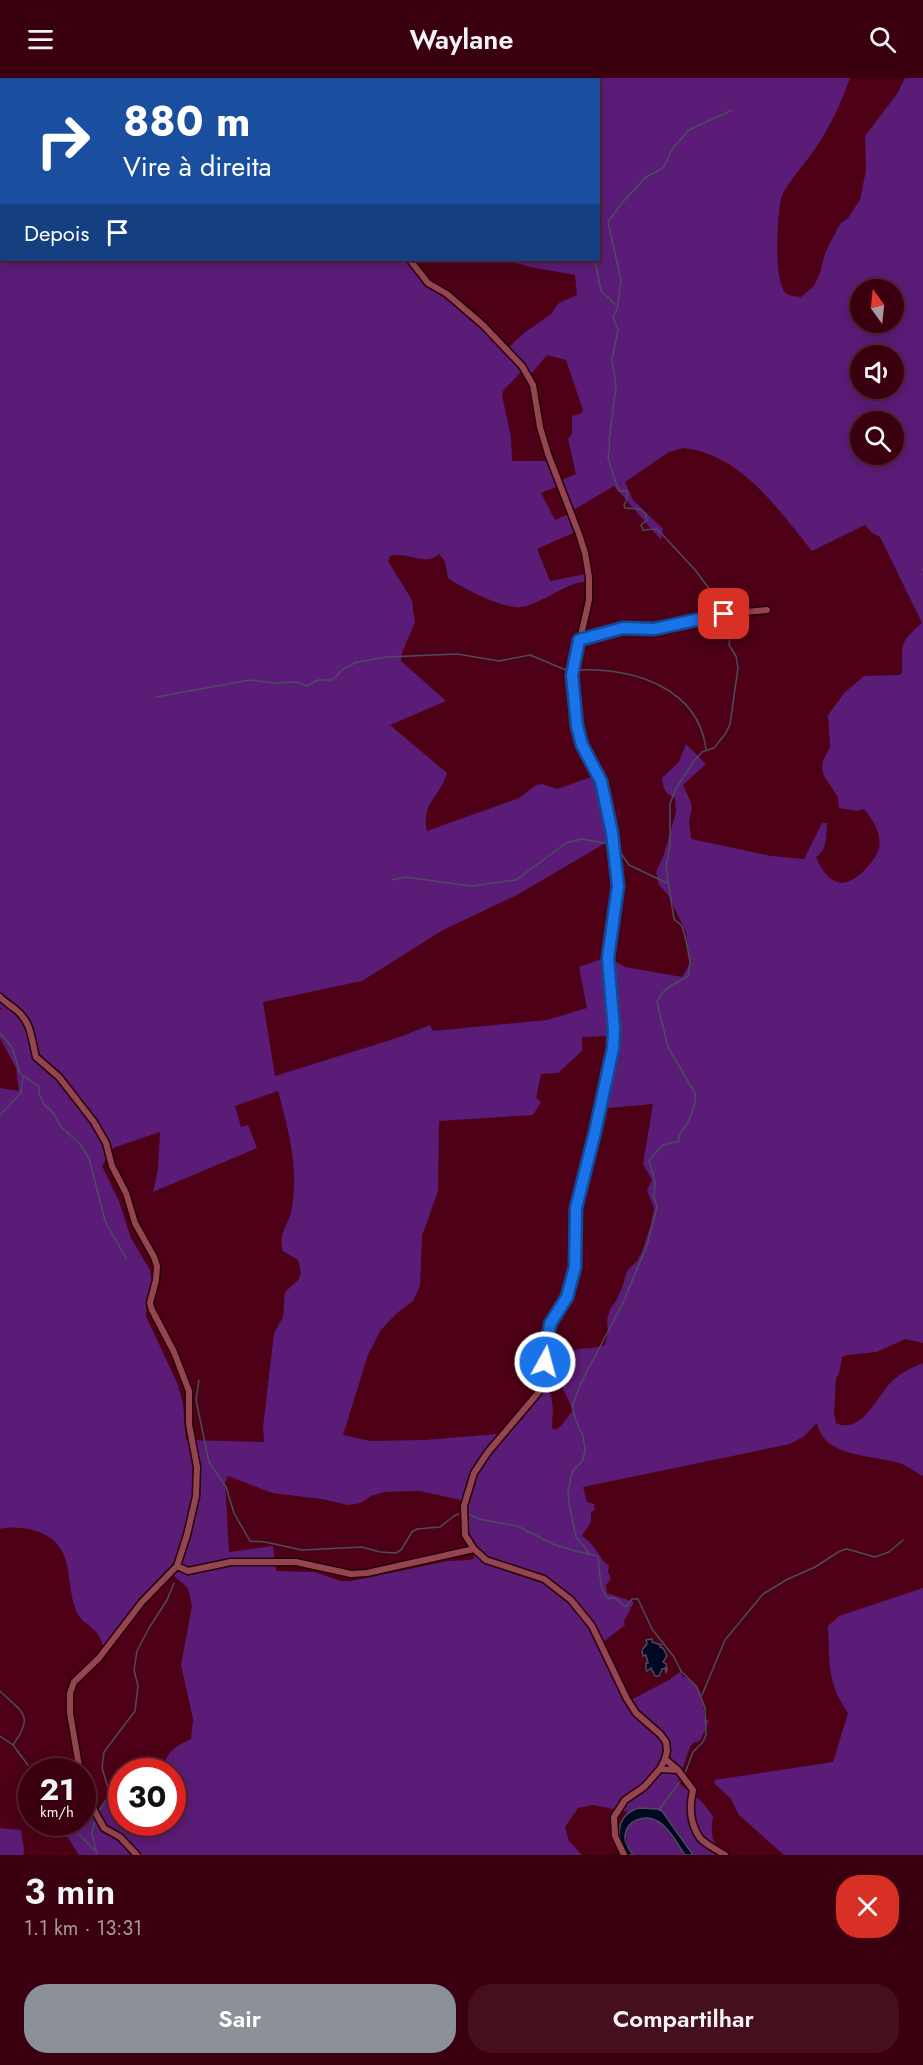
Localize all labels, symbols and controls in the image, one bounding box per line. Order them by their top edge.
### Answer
text: Waylane [410,20,513,59]
icon: menu [24,23,57,56]
icon: search [866,23,899,56]
text: 880 m [123,91,251,152]
icon: right [24,102,102,180]
text: Vire à direita [123,147,272,186]
icon: arrive [101,216,134,249]
text: Depois [24,217,89,249]
north arrow [850,279,904,333]
map controls [850,279,904,465]
button: sound [850,345,904,399]
button: search [850,411,904,465]
pin [698,588,749,639]
icon: arrive [707,597,740,630]
position arrow [513,1330,577,1394]
speed limit sign: 30 [108,1758,186,1836]
text: 21 [40,1768,74,1811]
text: km/h [40,1801,74,1823]
text: 3 min [24,1865,115,1917]
button: close [836,1875,899,1938]
text: 1.1 km · 13:31 [24,1914,142,1943]
button: Sair [24,1984,456,2053]
button: Compartilhar [468,1984,899,2053]

